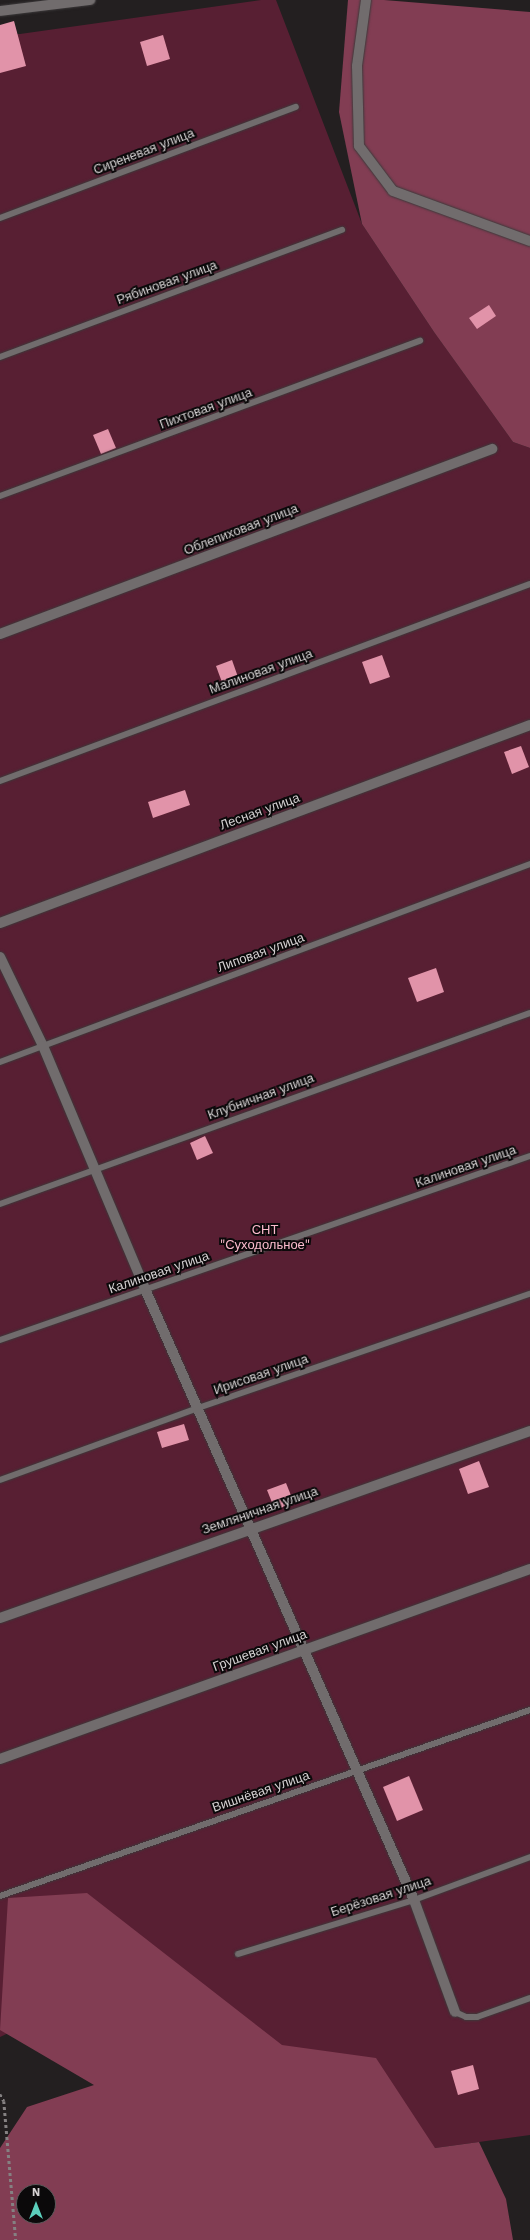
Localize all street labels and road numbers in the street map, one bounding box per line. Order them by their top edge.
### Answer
street label: Сиреневая улица [91,126,197,178]
street label: Рябиновая улица [115,258,219,308]
street label: Пихтовая улица [158,385,254,433]
street label: Облепиховая улица [182,501,300,559]
street label: Малиновая улица [207,646,315,698]
street label: Лесная улица [218,790,302,834]
street label: Липовая улица [215,930,307,976]
street label: Клубничная улица [206,1071,316,1123]
street label: Калиновая улица [414,1142,518,1192]
street label: Калиновая улица [107,1248,211,1298]
street label: Ирисовая улица [212,1352,310,1398]
street label: Земляничная улица [200,1484,320,1538]
street label: Грушевая улица [211,1627,309,1675]
street label: Вишнёвая улица [210,1768,312,1816]
street label: Берёзовая улица [329,1873,433,1921]

